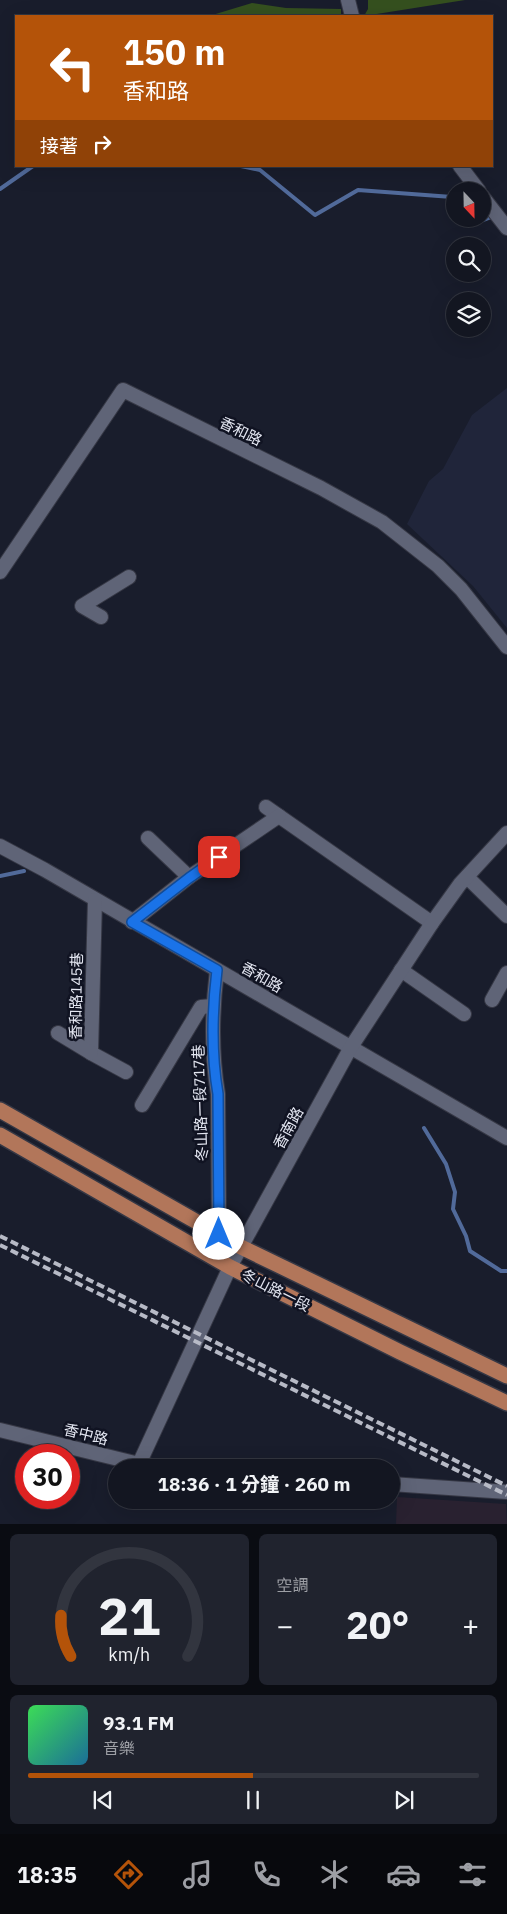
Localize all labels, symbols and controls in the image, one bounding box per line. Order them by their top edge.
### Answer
text: 150 m [123,29,226,75]
icon: left [40,35,105,100]
text: 香和路 [123,76,189,105]
icon: right [88,130,116,158]
text: 接著 [40,134,78,158]
north arrow [446,182,491,228]
map controls [446,182,491,337]
button: search [446,237,491,282]
button: layers [446,292,491,337]
street label: 香和路 [217,413,265,449]
pin [198,836,240,878]
icon: arrive [205,843,233,871]
street label: 香和路145巷 [66,952,86,1040]
street label: 香和路 [238,958,286,996]
street label: 冬山路一段717巷 [188,1044,212,1162]
street label: 香南路 [269,1104,307,1152]
position arrow [192,1207,244,1259]
street label: 冬山路一段 [238,1265,314,1315]
street label: 香中路 [62,1419,110,1449]
speed limit sign: 30 [15,1444,80,1509]
text: 18:36 · 1 分鐘 · 260 m [158,1472,350,1496]
text: 空調 [277,1575,309,1595]
text: 21 [98,1582,160,1649]
text: 20° [346,1600,409,1649]
text: − [277,1607,293,1644]
text: + [462,1607,479,1644]
text: km/h [108,1643,150,1666]
text: 93.1 FM [103,1711,174,1735]
text: 音樂 [103,1738,135,1758]
icon: previous [89,1786,117,1814]
icon: pause [239,1786,267,1814]
icon: next [390,1786,418,1814]
icon: directions [111,1857,146,1892]
icon: music [180,1857,215,1892]
icon: phone [249,1857,284,1892]
icon: climate [317,1857,352,1892]
icon: car [386,1857,421,1892]
icon: filters [455,1857,490,1892]
text: 18:35 [17,1860,77,1889]

